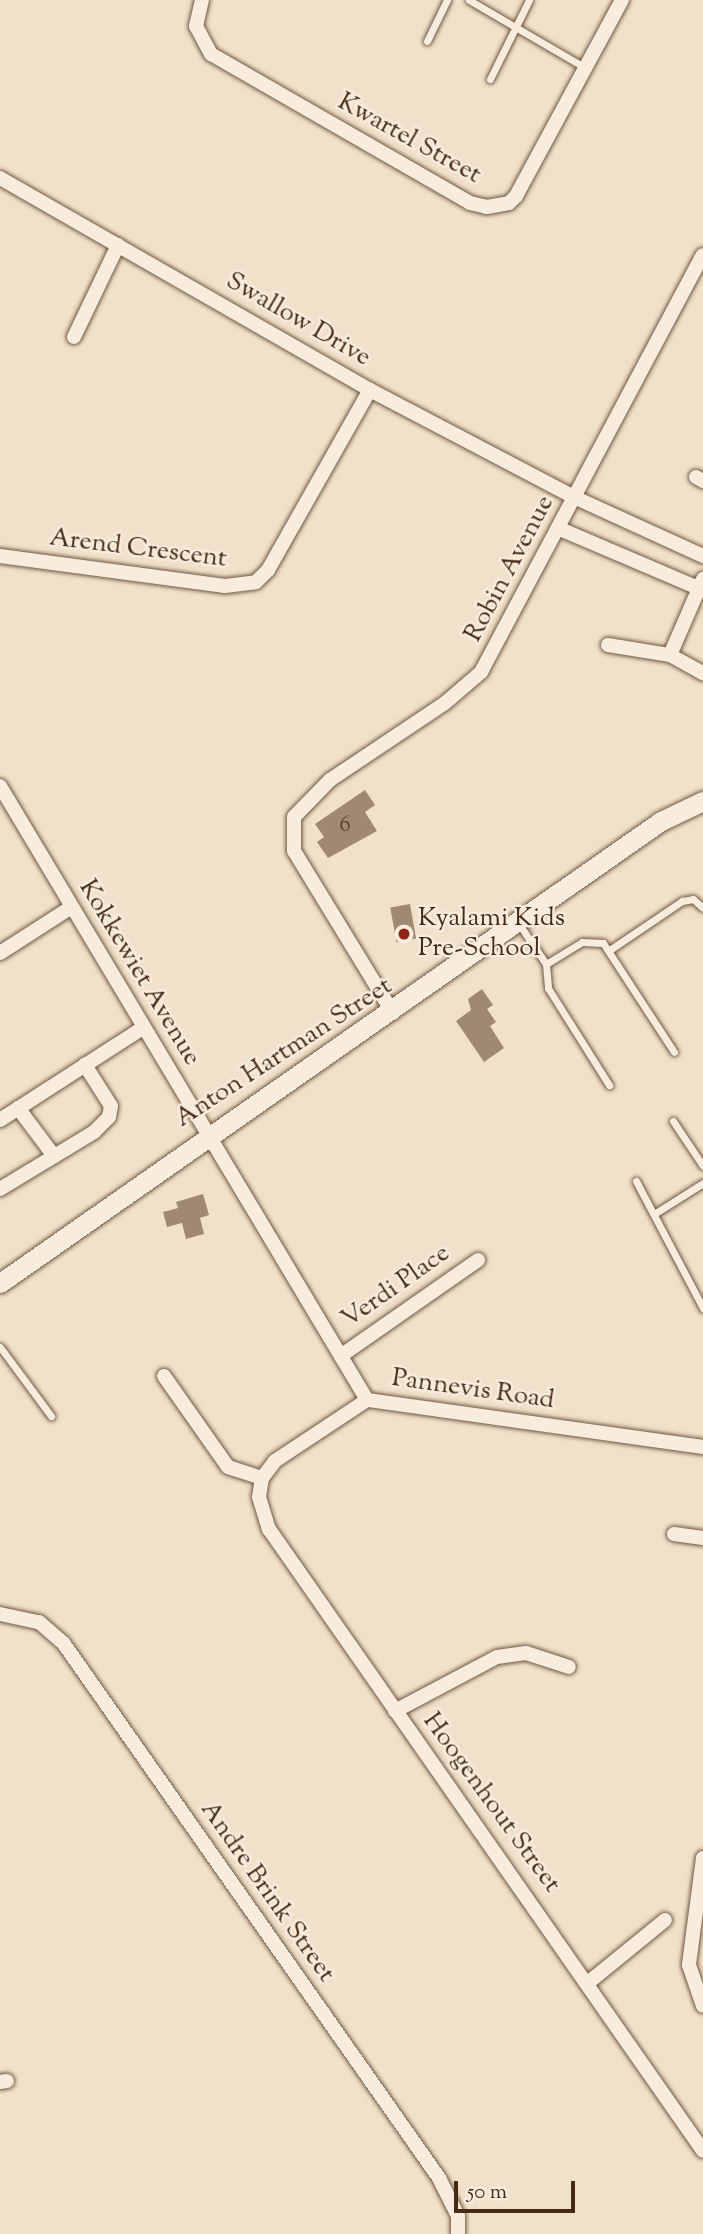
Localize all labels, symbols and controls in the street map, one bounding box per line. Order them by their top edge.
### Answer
street label: Kwartel Street [332,87,486,191]
street label: Swallow Drive [220,266,376,374]
street label: Robin Avenue [458,490,562,648]
street label: Arend Crescent [48,523,228,575]
house number: 6 [339,812,351,840]
street label: Kokkewiet Avenue [71,874,207,1072]
place label: Kyalami Kids Pre-School [418,903,565,964]
marker: Kyalami Kids Pre-School [396,926,412,942]
street label: Anton Hartman Street [170,971,398,1135]
street label: Verdi Place [336,1238,456,1336]
street label: Pannevis Road [390,1363,556,1417]
street label: Hoogenhout Street [415,1707,567,1899]
street label: Andre Brink Street [193,1795,341,1989]
scale bar [458,2168,579,2212]
text: 50 m [467,2178,507,2208]

